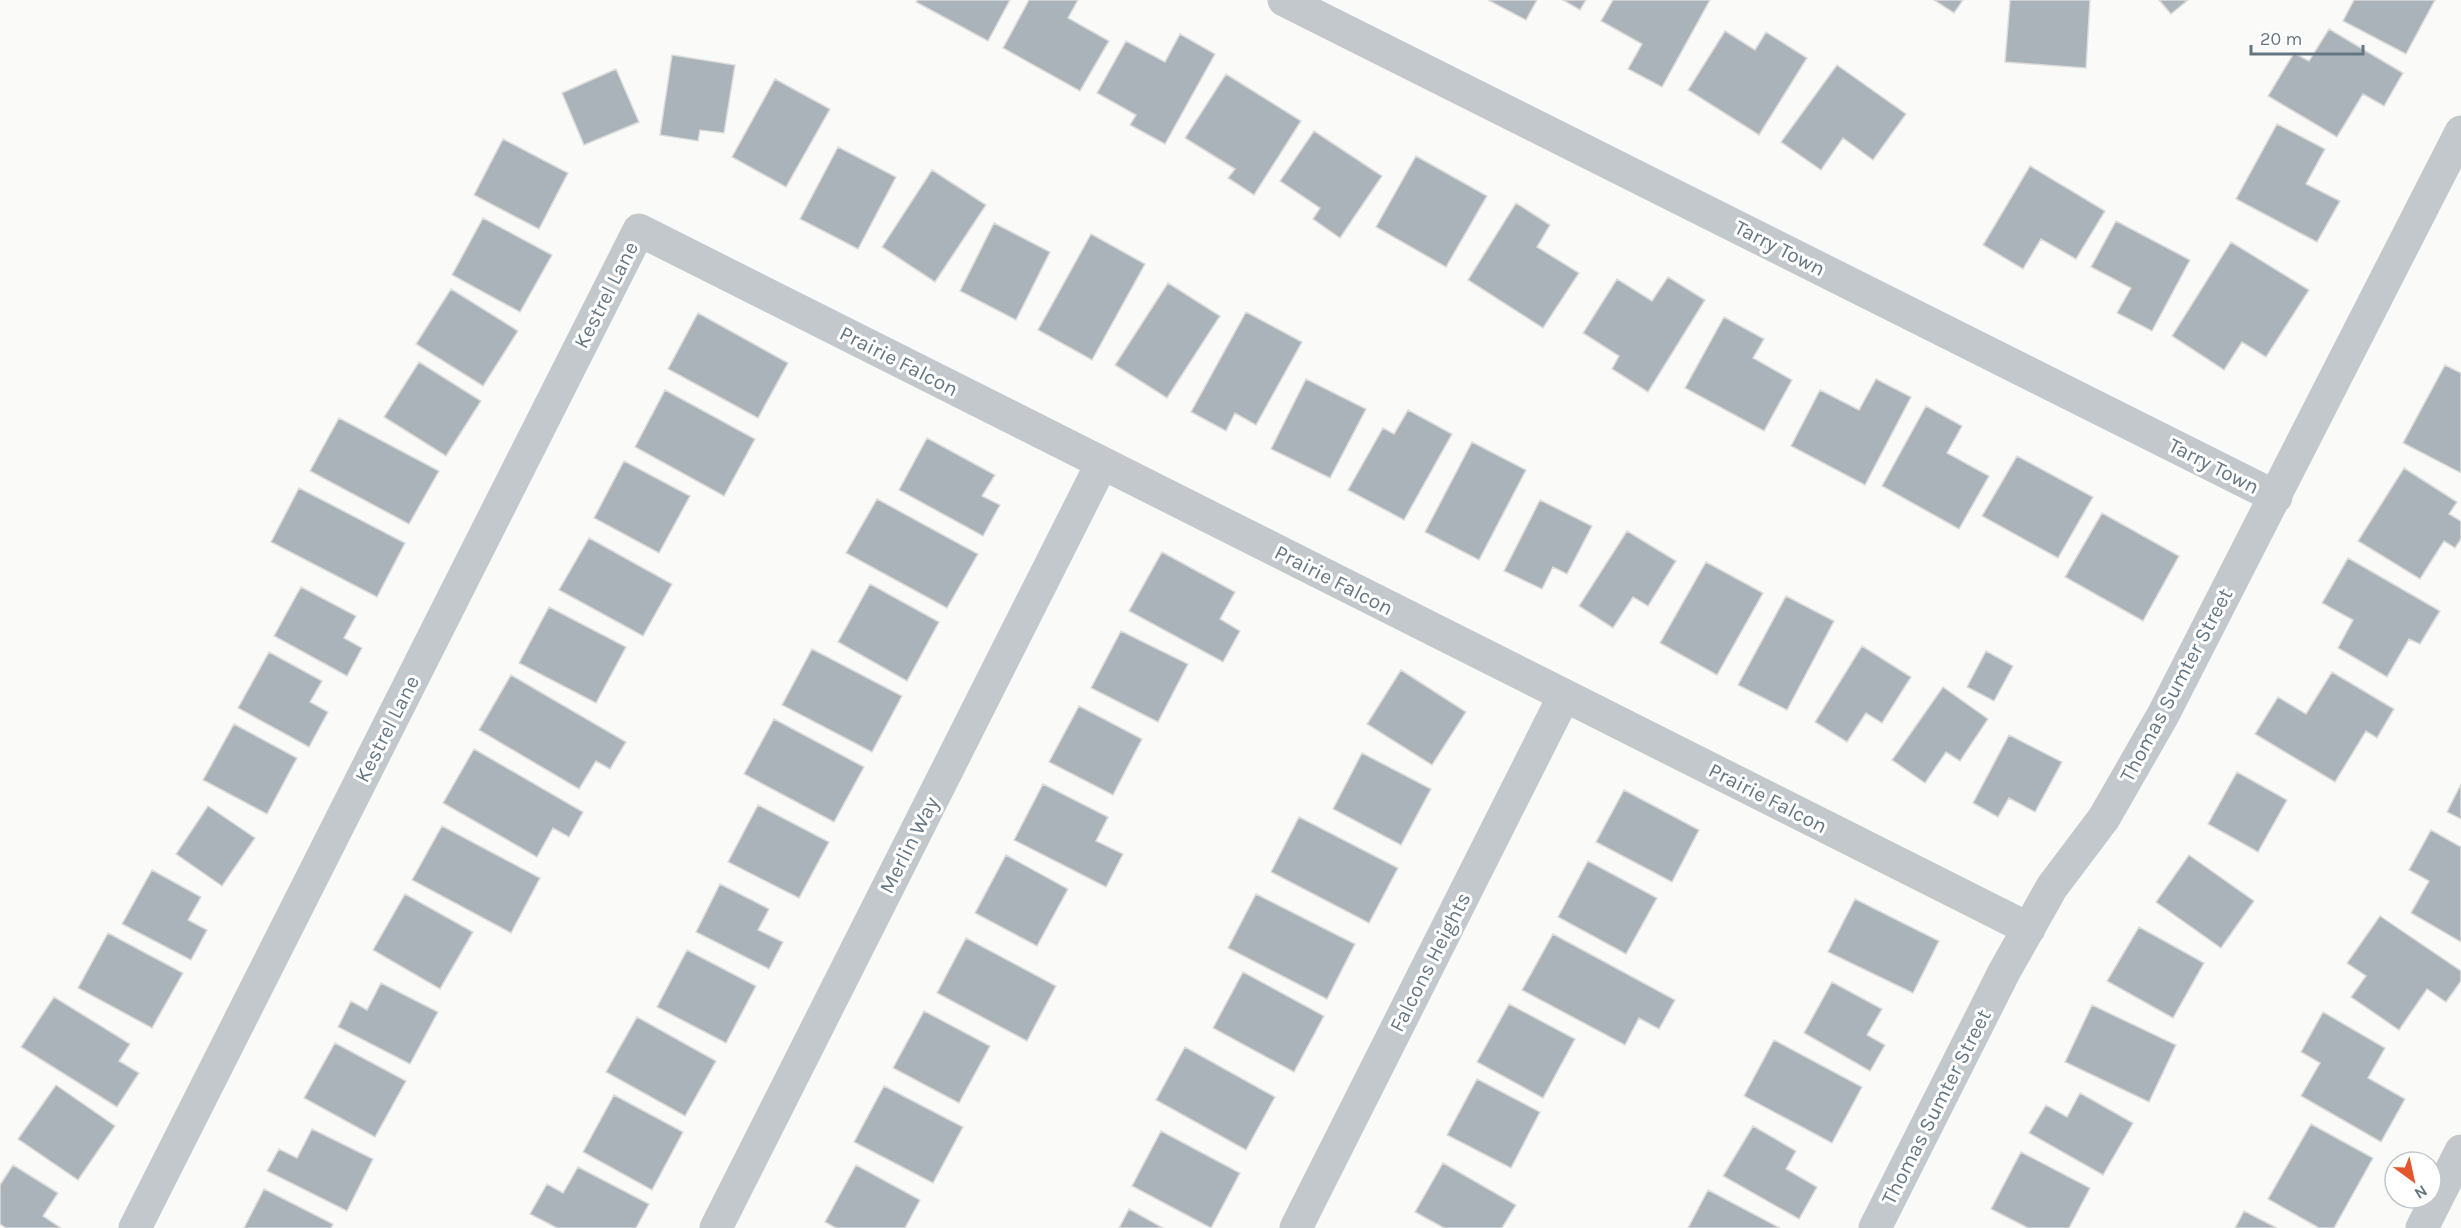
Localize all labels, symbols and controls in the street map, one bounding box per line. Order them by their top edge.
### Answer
scale bar [2251,18,2364,56]
text: 20 m [2260,28,2302,50]
street label: Tarry Town [1731,215,1829,281]
street label: Kestrel Lane [569,238,643,352]
street label: Prairie Falcon [836,321,962,401]
street label: Tarry Town [2165,433,2263,499]
street label: Prairie Falcon [1271,540,1397,620]
street label: Thomas Sumter Street [2115,584,2237,786]
street label: Kestrel Lane [350,672,424,786]
street label: Prairie Falcon [1705,758,1831,838]
street label: Merlin Way [874,792,944,897]
street label: Falcons Heights [1384,888,1476,1036]
street label: Thomas Sumter Street [1876,1005,1996,1209]
north arrow [2383,1150,2443,1210]
text: N [2411,1181,2431,1203]

